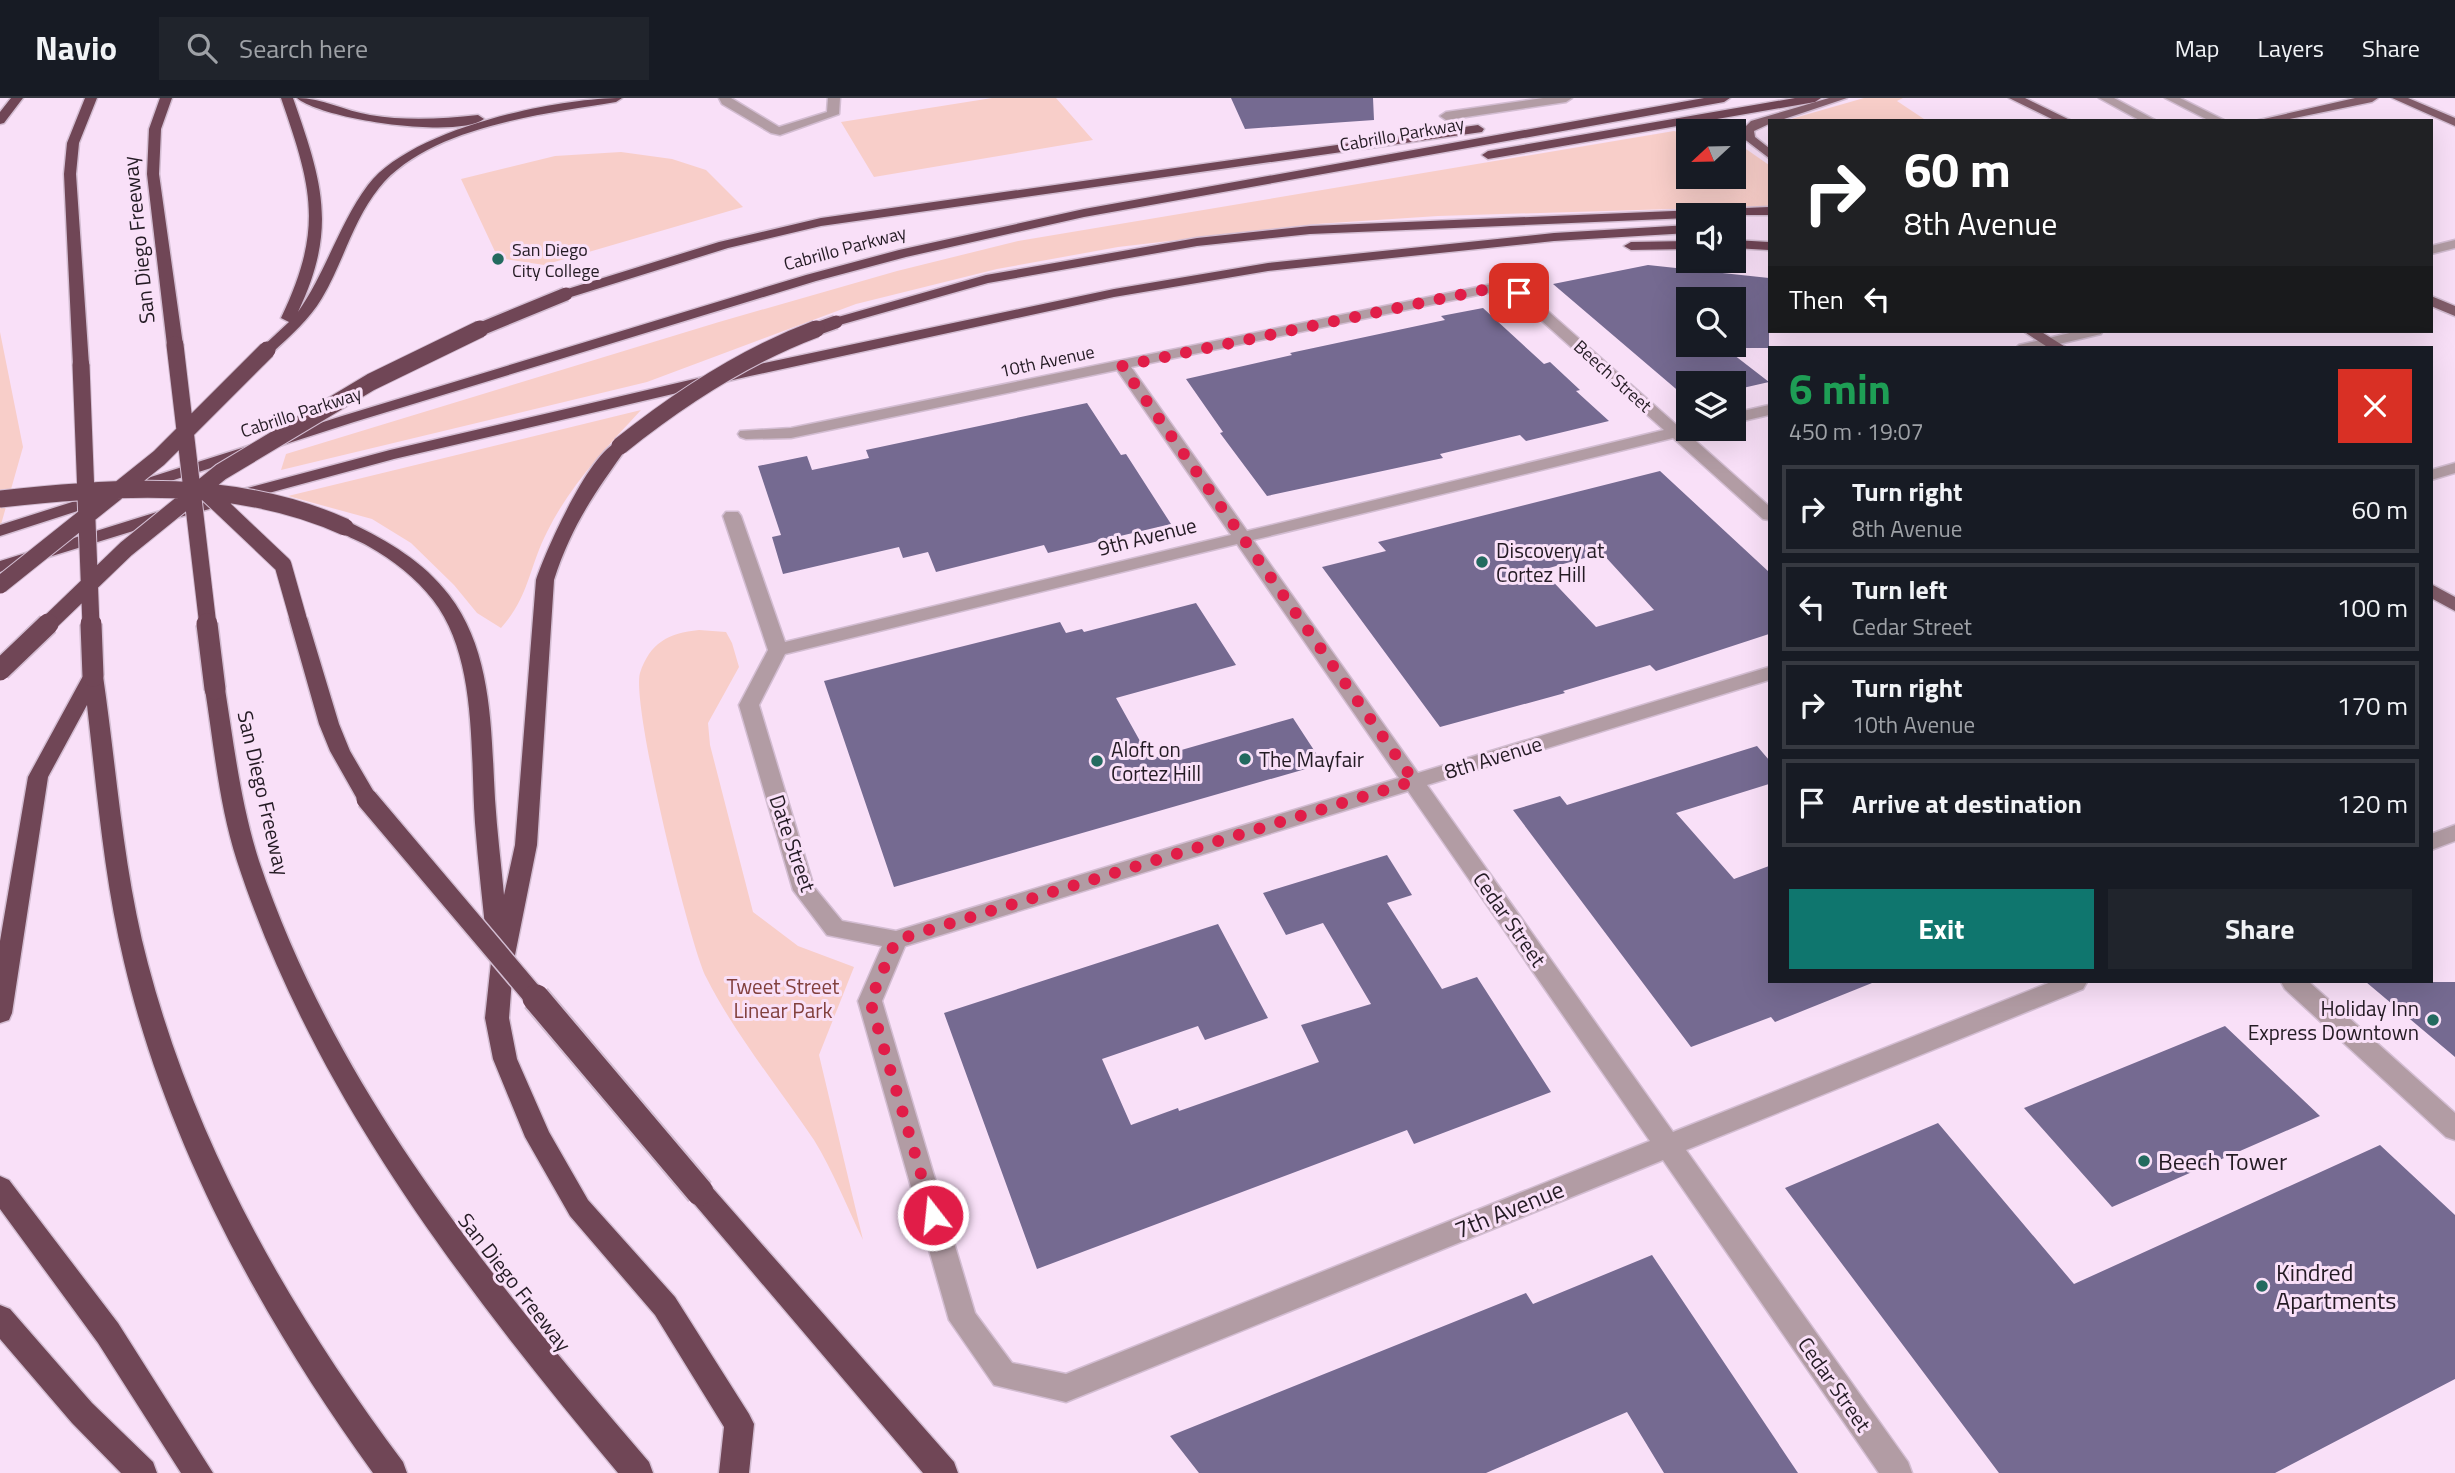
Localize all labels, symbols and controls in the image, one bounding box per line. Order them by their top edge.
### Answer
search box [159,17,649,80]
text: Navio [35,23,117,73]
icon: search [183,29,221,67]
text: Search here [239,29,368,68]
text: Map [2175,30,2220,66]
text: Layers [2258,30,2324,66]
text: Share [2362,30,2420,66]
street label: Cabrillo Parkway [1338,110,1467,158]
north arrow [1676,119,1746,189]
map controls [1676,119,1746,441]
text: 60 m [1904,131,2011,206]
icon: right [1789,147,1880,238]
street label: San Diego Freeway [113,155,163,325]
text: 8th Avenue [1904,199,2057,247]
button: sound [1676,203,1746,273]
street label: Cabrillo Parkway [781,219,910,277]
place label: San Diego City College [512,236,600,284]
marker: San Diego City College [490,251,506,267]
pin [1489,263,1549,323]
icon: arrive [1500,274,1538,312]
text: Then [1789,280,1844,319]
icon: left [1858,280,1896,318]
button: search [1676,287,1746,357]
street label: Beech Street [1568,333,1659,419]
street label: 10th Avenue [997,338,1097,384]
text: 6 min [1789,356,1891,420]
button: close [2338,369,2412,443]
button: layers [1676,371,1746,441]
street label: Cabrillo Parkway [237,380,365,444]
text: 450 m · 19:07 [1789,414,1924,449]
text: Turn right [1852,472,1963,511]
icon: right [1793,490,1831,528]
text: 60 m [2351,490,2408,529]
street label: 9th Avenue [1094,508,1200,564]
text: 8th Avenue [1852,511,1962,546]
place label: Discovery at Cortez Hill [1496,534,1605,590]
marker: Discovery at Cortez Hill [1474,554,1490,570]
text: Turn left [1852,570,1947,609]
icon: left [1793,588,1831,626]
text: 100 m [2337,588,2408,627]
text: Cedar Street [1852,609,1972,644]
text: Turn right [1852,668,1963,707]
icon: right [1793,686,1831,724]
text: 170 m [2337,686,2408,725]
street label: San Diego Freeway [229,707,299,879]
text: 10th Avenue [1852,707,1975,742]
street label: 8th Avenue [1440,727,1546,787]
place label: Aloft on Cortez Hill [1111,733,1201,789]
place label: The Mayfair [1259,743,1364,775]
marker: The Mayfair [1237,751,1253,767]
marker: Aloft on Cortez Hill [1089,753,1105,769]
icon: arrive [1793,784,1831,822]
text: Arrive at destination [1852,784,2082,823]
text: 120 m [2337,784,2408,823]
street label: Date Street [761,790,825,896]
street label: Cedar Street [1465,865,1555,974]
button: Exit [1789,889,2094,969]
button: Share [2108,889,2412,969]
park label: Tweet Street Linear Park [727,970,840,1026]
place label: Holiday Inn Express Downtown [2248,992,2419,1048]
marker: Holiday Inn Express Downtown [2425,1012,2441,1028]
place label: Beech Tower [2158,1143,2287,1179]
marker: Beech Tower [2136,1153,2152,1169]
street label: 7th Avenue [1449,1171,1569,1247]
position arrow [896,1178,970,1252]
street label: San Diego Freeway [451,1206,579,1358]
place label: Kindred Apartments [2276,1254,2396,1318]
marker: Kindred Apartments [2254,1278,2270,1294]
street label: Cedar Street [1790,1330,1880,1439]

